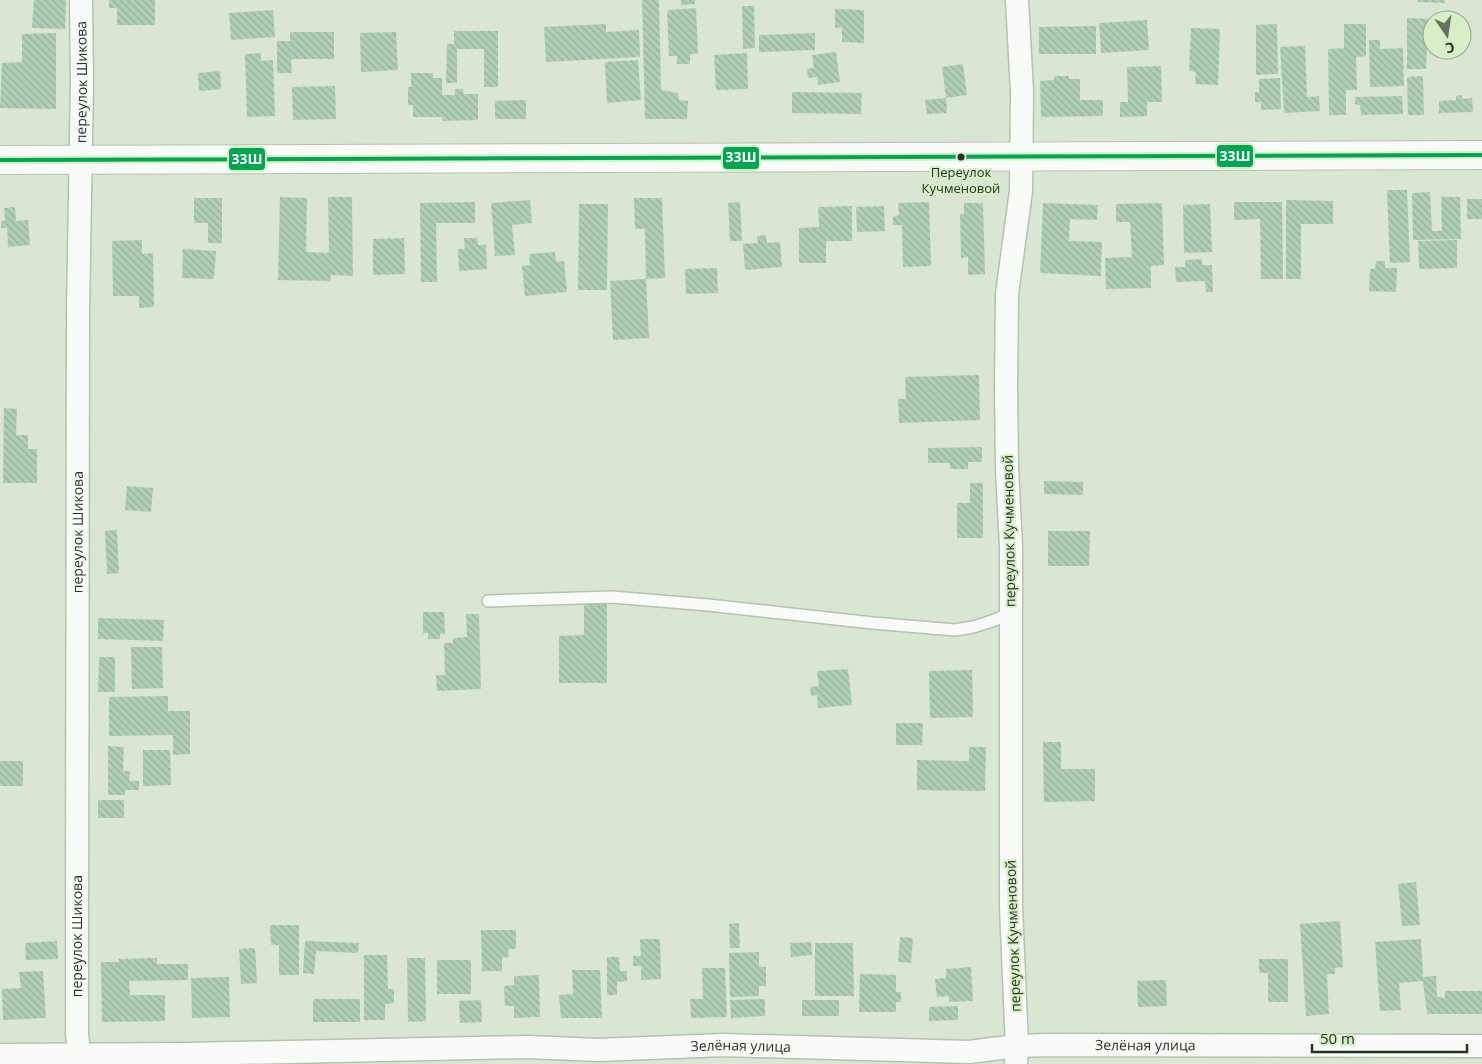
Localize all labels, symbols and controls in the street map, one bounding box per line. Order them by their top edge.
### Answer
north arrow [1422,10,1472,60]
street label: переулок Шикова [71,21,91,143]
text: С [1443,38,1457,58]
line badge: 33Ш [1216,144,1254,168]
line badge: 33Ш [722,146,760,170]
text: 33Ш [1219,146,1251,165]
line badge: 33Ш [228,147,266,171]
text: 33Ш [725,147,757,166]
text: 33Ш [231,149,263,168]
marker: Переулок Кучменовой [956,152,966,162]
place label: Переулок Кучменовой [922,163,1000,197]
street label: переулок Кучменовой [998,455,1019,607]
street label: переулок Шикова [68,471,87,593]
street label: переулок Кучменовой [1000,860,1025,1012]
street label: переулок Шикова [67,875,86,997]
scale bar [1312,1022,1467,1054]
text: 50 m [1320,1028,1355,1048]
street label: Зелёная улица [690,1035,791,1056]
street label: Зелёная улица [1095,1035,1196,1054]

